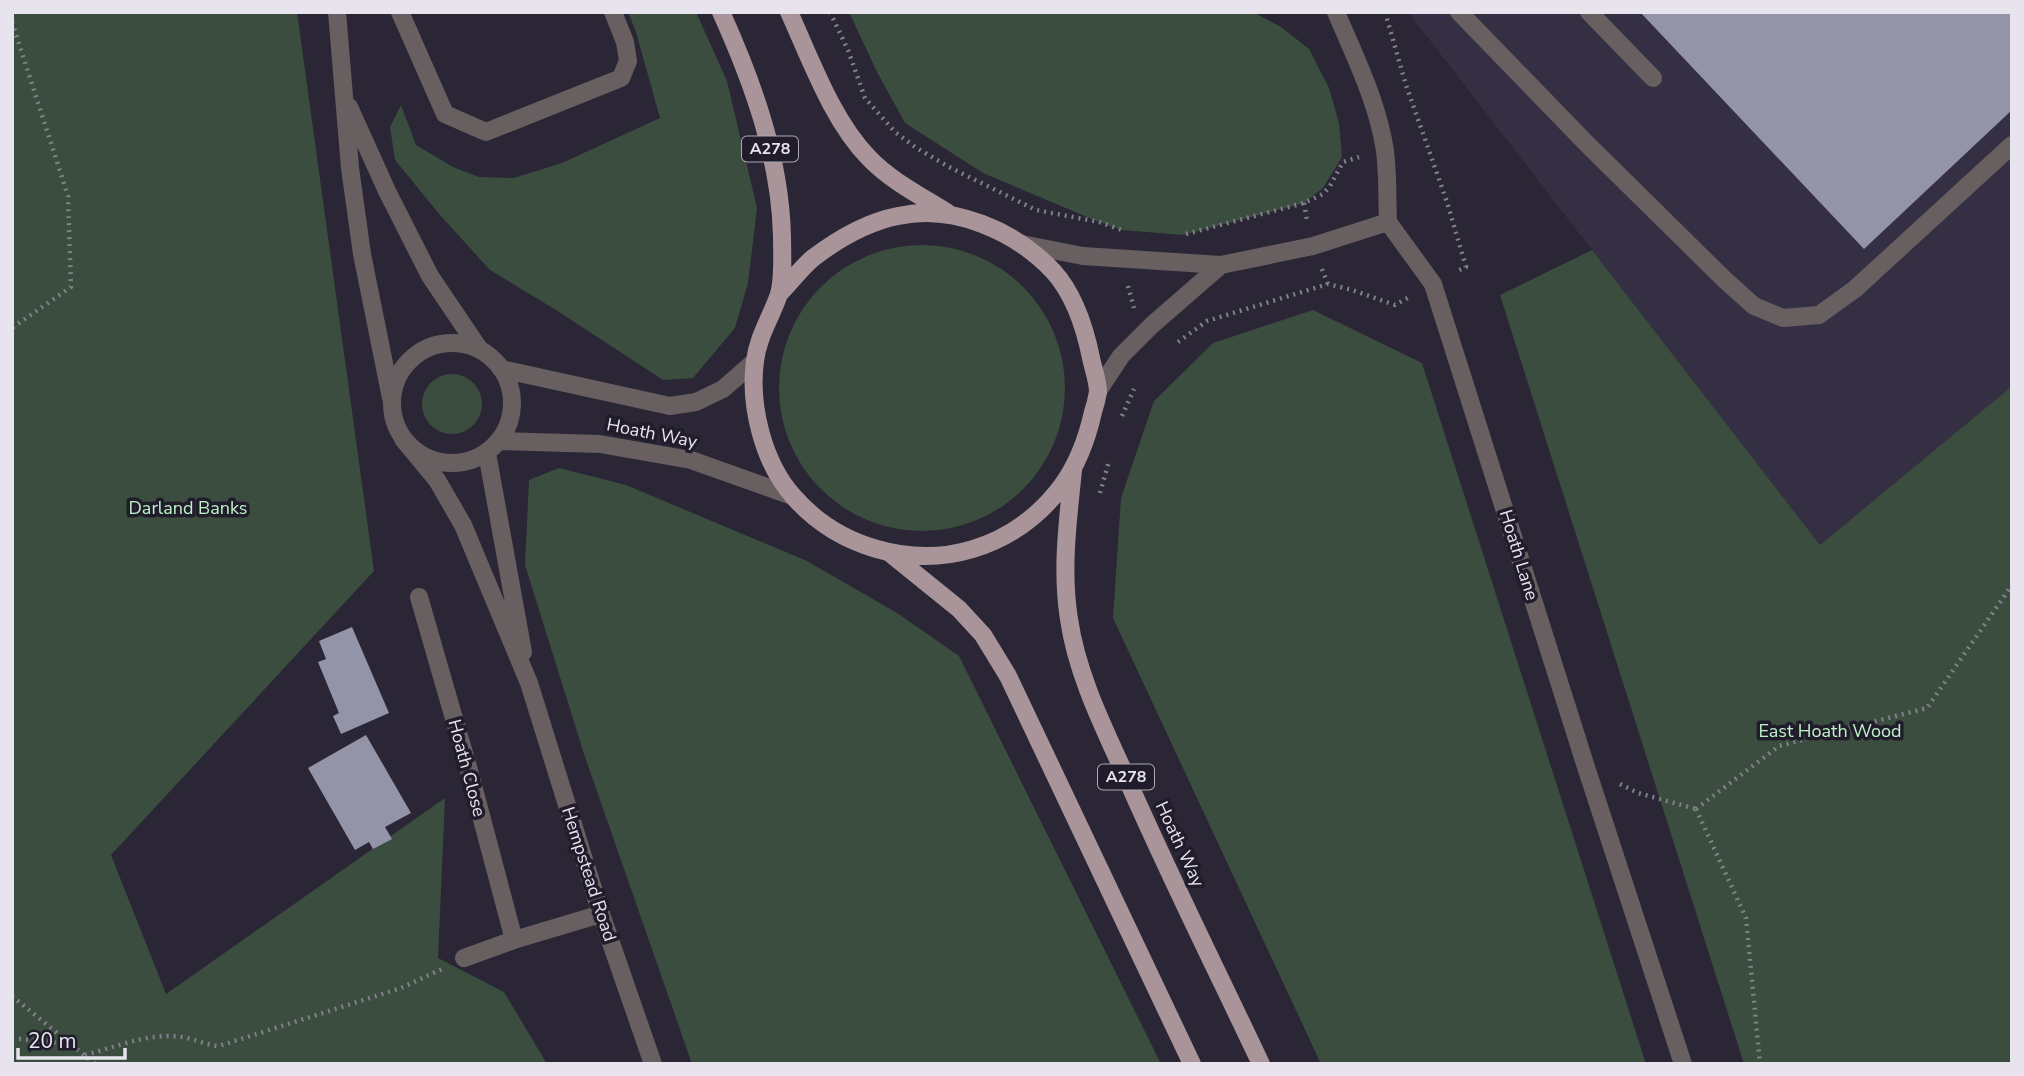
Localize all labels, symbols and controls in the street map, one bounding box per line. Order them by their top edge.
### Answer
road number: A278 [742,136,798,162]
street label: Hoath Way [605,412,700,454]
park label: Darland Banks [129,496,247,520]
street label: Hoath Lane [1494,507,1544,603]
street label: Hoath Close [442,717,492,819]
park label: East Hoath Wood [1758,719,1902,743]
road number: A278 [1098,764,1154,790]
street label: Hoath Way [1150,797,1211,891]
street label: Hempstead Road [556,804,622,944]
scale bar [18,1016,124,1060]
text: 20 m [28,1027,77,1055]

